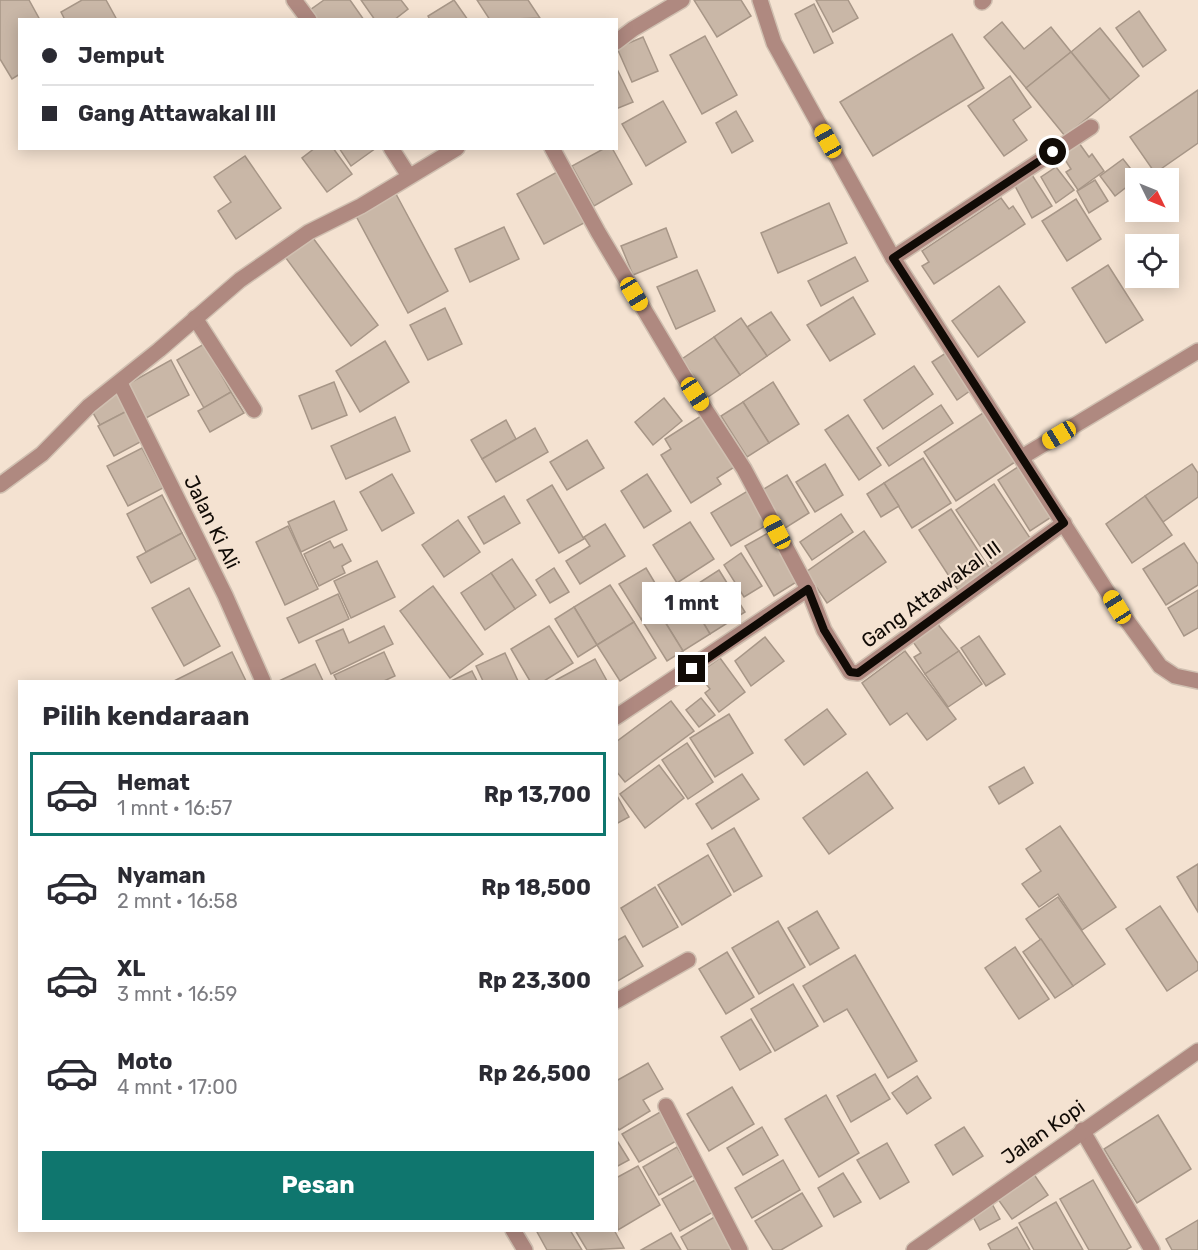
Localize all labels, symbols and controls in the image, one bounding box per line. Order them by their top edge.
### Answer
text: Jemput [78,42,164,69]
text: Gang Attawakal III [78,100,276,127]
car [811,121,845,161]
route start [1039,138,1066,165]
north arrow [1125,168,1179,222]
map controls [1125,168,1179,288]
button: locate [1125,234,1179,288]
car [617,274,651,314]
car [678,374,712,414]
car [1039,418,1079,452]
street label: Jalan Ki Ali [179,471,245,573]
car [761,512,793,552]
street label: Gang Attawakal III [857,535,1005,653]
callout: 1 mnt [642,582,742,624]
car [1100,587,1134,627]
text: 1 mnt [664,591,719,615]
route end [678,655,705,682]
text: Pilih kendaraan [42,700,250,732]
icon: car [45,767,99,821]
text: Hemat [117,769,190,796]
text: Rp 13,700 [484,781,591,808]
text: 1 mnt · 16:57 [117,796,232,820]
icon: car [45,860,99,914]
text: Nyaman [117,862,206,889]
text: Rp 18,500 [481,874,591,901]
text: 2 mnt · 16:58 [117,889,238,913]
icon: car [45,953,99,1007]
text: XL [117,955,145,982]
text: Rp 23,300 [478,967,591,994]
text: 3 mnt · 16:59 [117,982,237,1006]
icon: car [45,1046,99,1100]
text: Moto [117,1048,172,1075]
text: Rp 26,500 [478,1060,591,1087]
text: 4 mnt · 17:00 [117,1075,238,1099]
street label: Jalan Kopi [997,1095,1089,1169]
button: Pesan [42,1151,594,1220]

